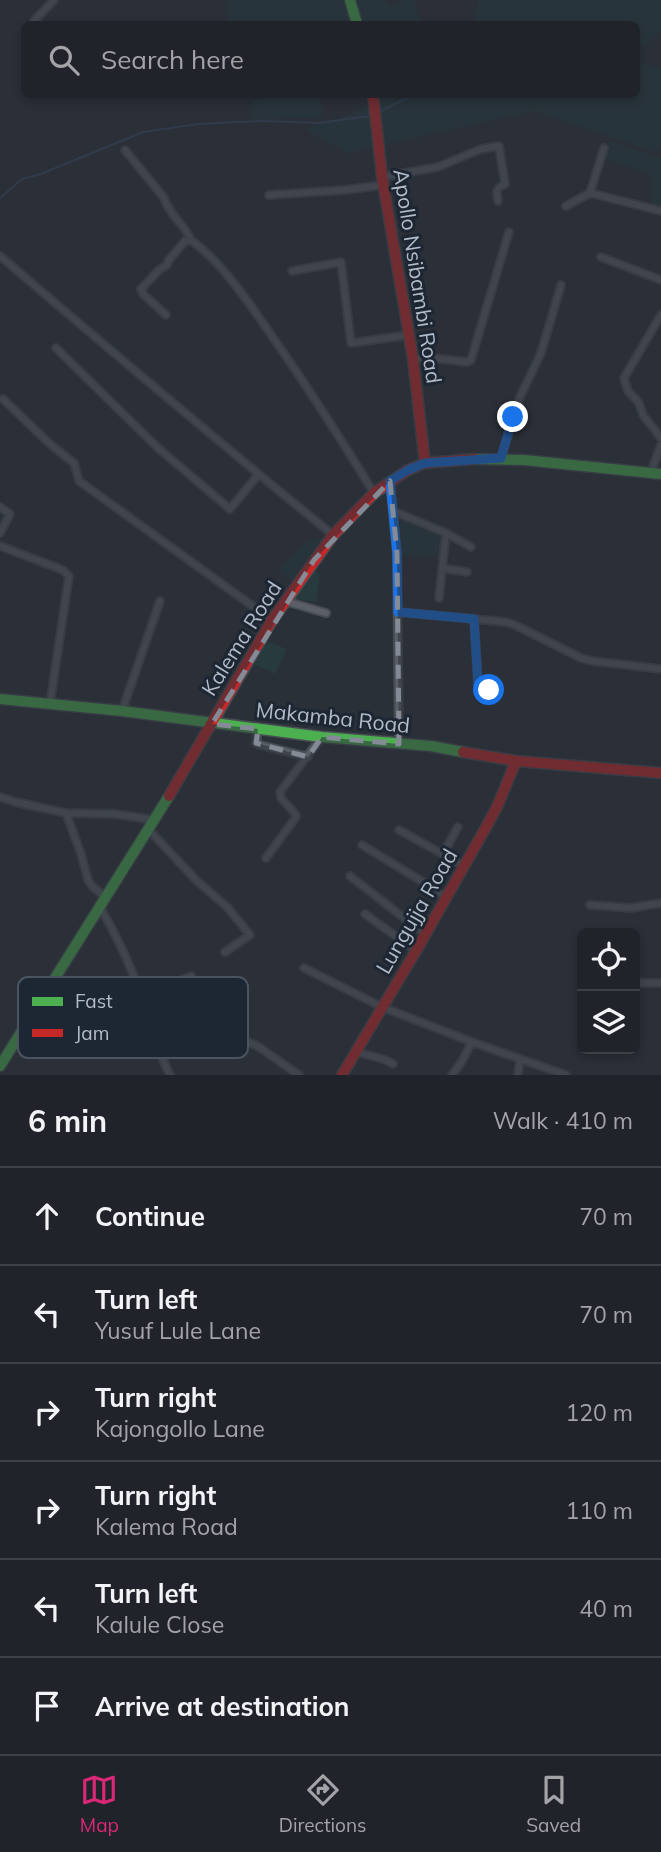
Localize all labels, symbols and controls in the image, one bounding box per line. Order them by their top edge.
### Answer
search box [21,21,640,98]
icon: search [45,41,83,79]
text: Search here [101,43,244,76]
street label: Apollo Nsibambi Road [388,167,448,385]
route end [497,401,528,432]
street label: Kalema Road [195,576,287,700]
route start [473,674,504,705]
street label: Makamba Road [255,696,411,738]
street label: Lungujja Road [370,844,462,978]
map controls [577,928,640,1054]
button: locate [577,928,640,991]
legend [18,977,248,1058]
text: Fast [75,989,113,1013]
button: layers [577,991,640,1054]
text: Jam [75,1021,109,1045]
text: 6 min [28,1102,107,1140]
text: Walk · 410 m [493,1106,633,1135]
icon: ahead [28,1197,66,1235]
text: Continue [95,1200,205,1233]
text: 70 m [579,1202,633,1231]
text: Turn left [95,1283,197,1316]
icon: left [28,1295,66,1333]
text: 70 m [579,1300,633,1329]
text: Yusuf Lule Lane [95,1316,261,1345]
text: Turn right [95,1381,216,1414]
icon: right [28,1393,66,1431]
text: 120 m [565,1398,633,1427]
text: Kajongollo Lane [95,1414,265,1443]
text: Turn right [95,1479,216,1512]
icon: right [28,1491,66,1529]
text: 110 m [565,1496,633,1525]
text: Kalema Road [95,1512,238,1541]
text: Turn left [95,1577,197,1610]
icon: left [28,1589,66,1627]
text: 40 m [579,1594,633,1623]
text: Kalule Close [95,1610,224,1639]
icon: arrive [28,1687,66,1725]
text: Arrive at destination [95,1690,350,1723]
tab: Map [80,1771,119,1837]
tab: Directions [279,1771,367,1837]
tab: Saved [526,1771,581,1837]

